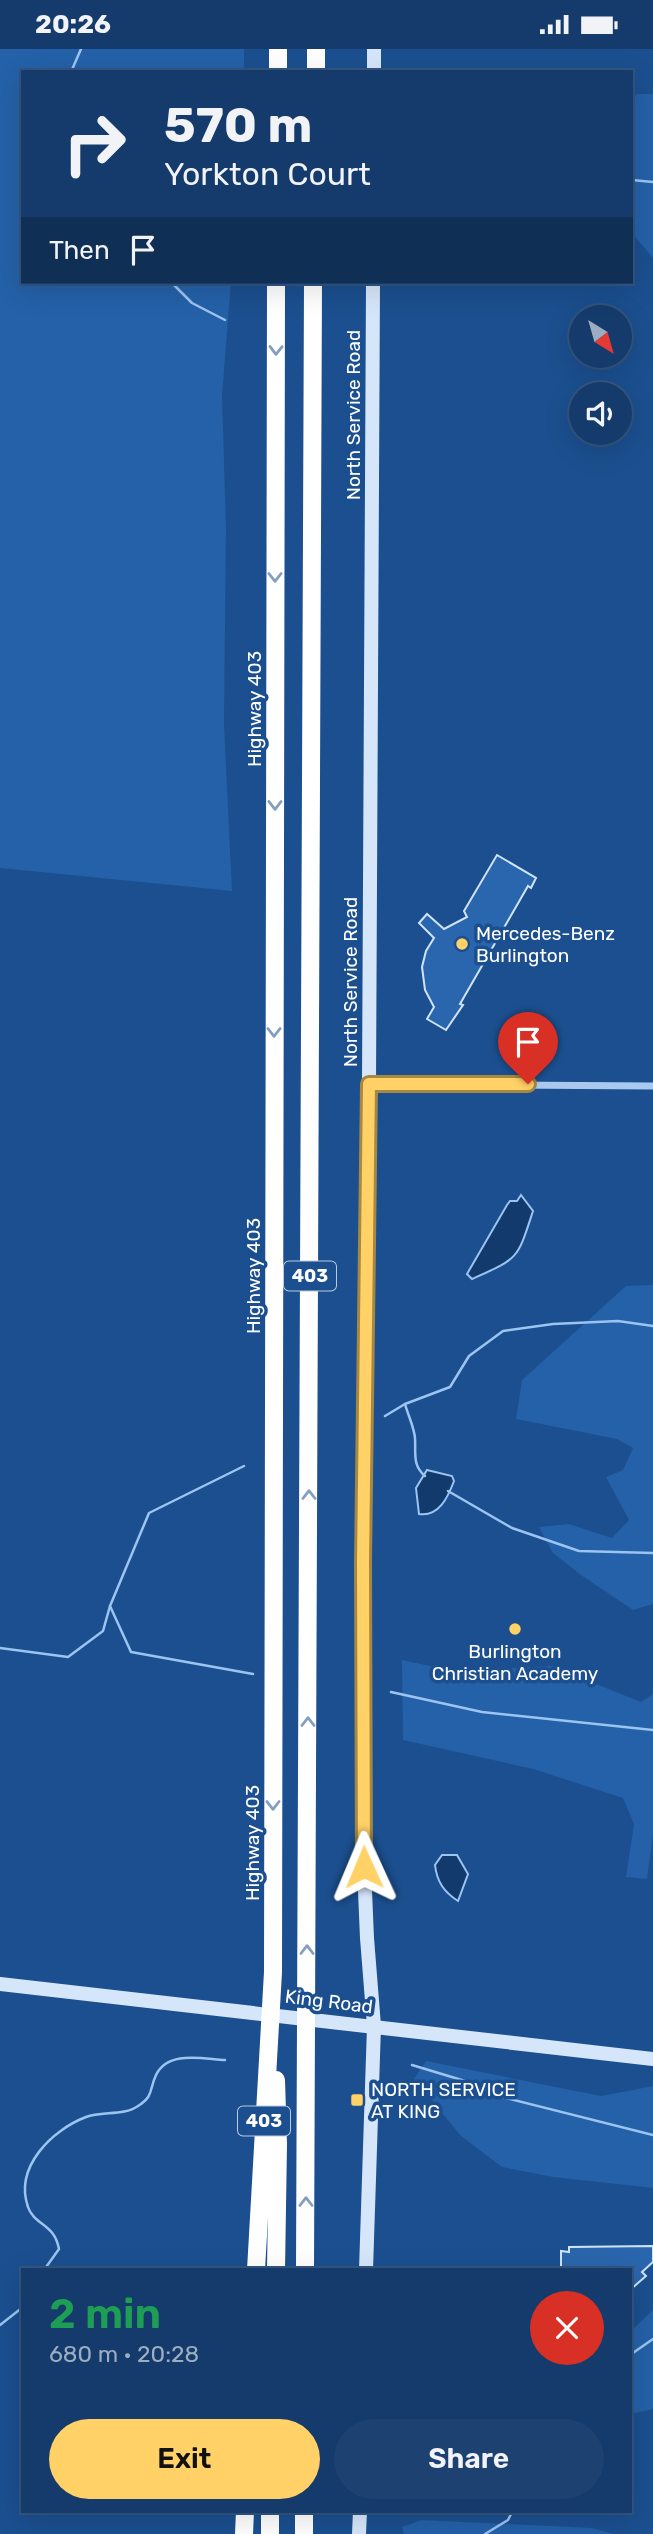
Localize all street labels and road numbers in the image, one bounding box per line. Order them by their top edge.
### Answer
street label: North Service Road [342,330,365,500]
street label: Highway 403 [243,651,266,767]
street label: North Service Road [339,897,362,1067]
street label: Highway 403 [242,1218,265,1334]
road number: 403 [284,1261,336,1291]
street label: Highway 403 [241,1785,264,1901]
street label: King Road [284,1985,374,2018]
road number: 403 [238,2107,290,2135]

